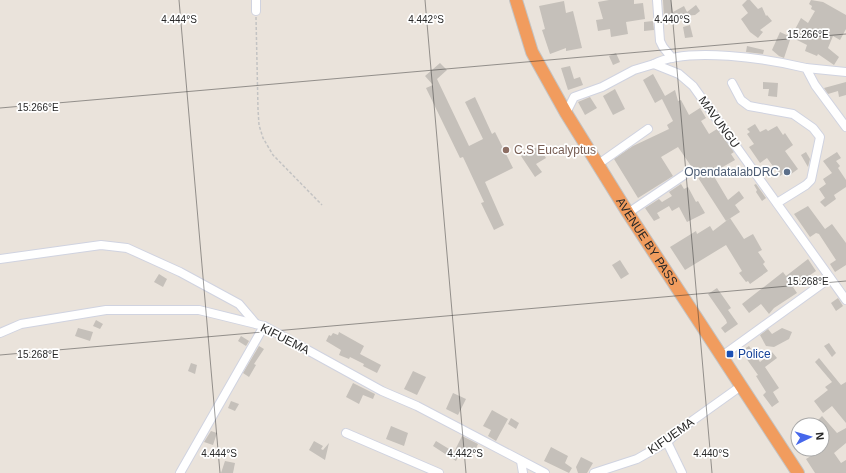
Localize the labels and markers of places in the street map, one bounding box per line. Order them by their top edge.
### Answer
place label: C.S Eucalyptus [514,143,596,157]
marker: C.S Eucalyptus [501,145,511,155]
place label: OpendatalabDRC [684,165,779,179]
marker: OpendatalabDRC [782,167,792,177]
place label: Police [738,347,771,361]
marker: Police [725,349,735,359]

